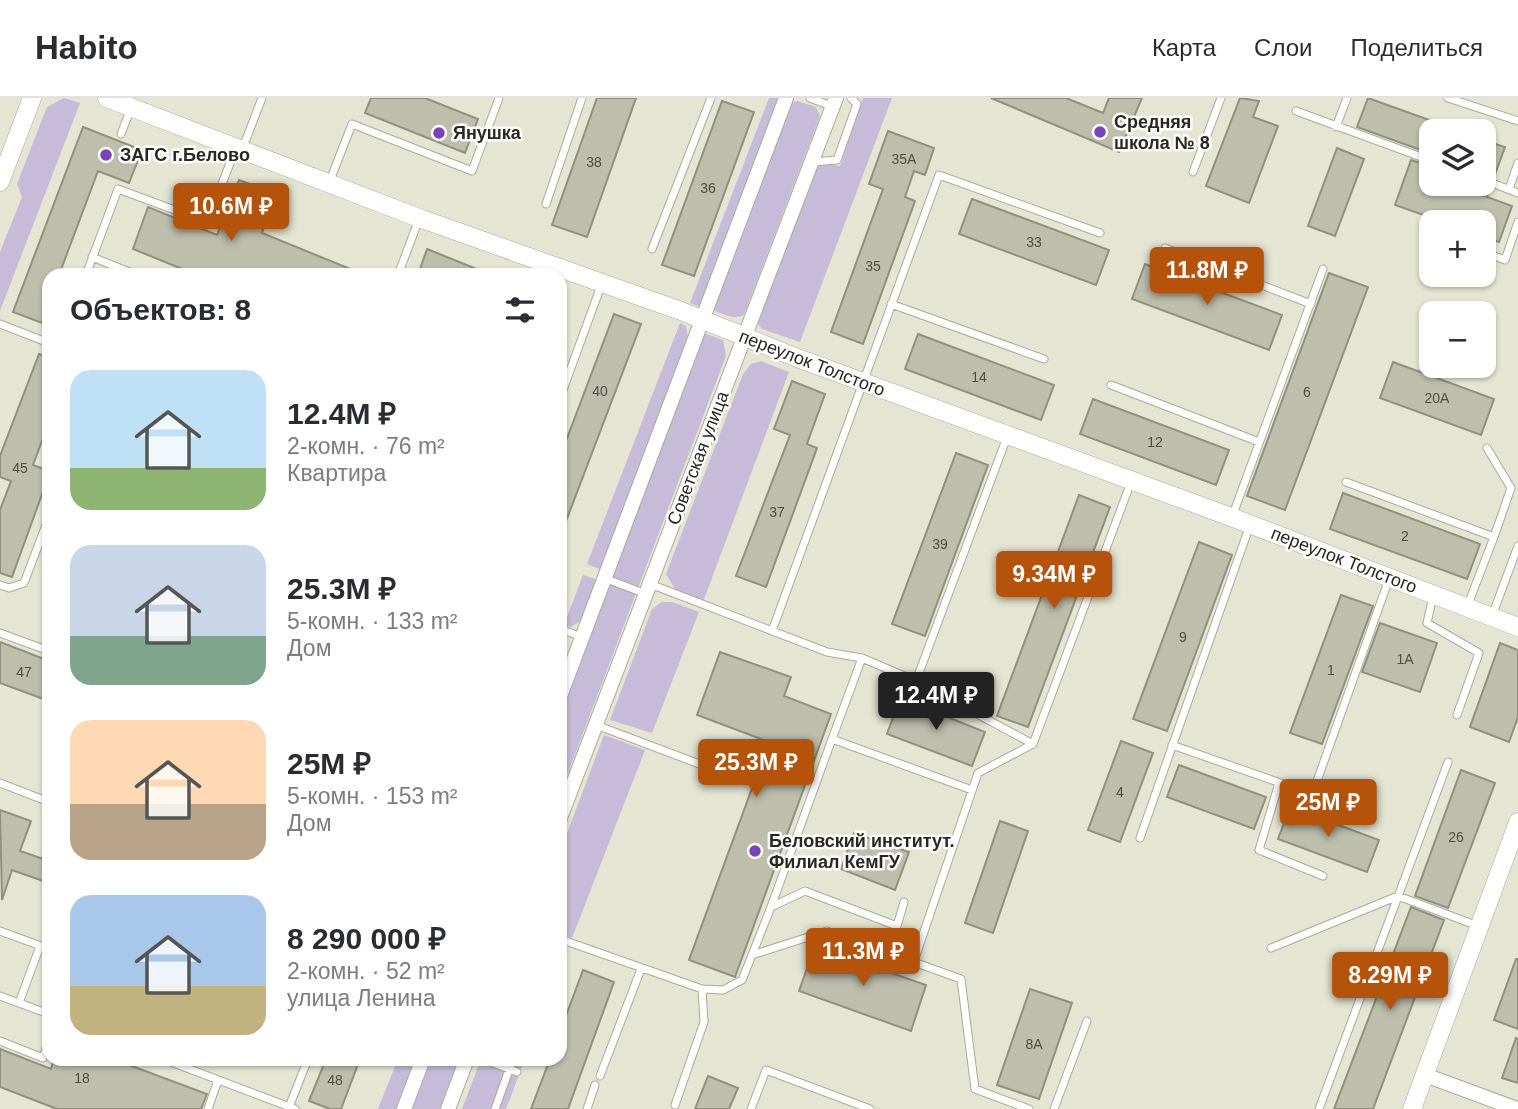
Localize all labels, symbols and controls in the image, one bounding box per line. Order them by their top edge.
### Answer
text: Habito [35,29,138,66]
text: Карта [1152,34,1216,61]
text: Слои [1254,34,1312,61]
text: Поделиться [1350,34,1483,61]
place label: Средняя школа № 8 [1114,112,1210,153]
map controls [1419,119,1496,378]
button: layers [1419,119,1496,196]
place label: Янушка [453,123,522,143]
marker: Средняя школа № 8 [1092,124,1108,140]
marker: Янушка [431,125,447,141]
place label: ЗАГС г.Белово [120,145,250,165]
marker: ЗАГС г.Белово [98,147,114,163]
house number: 35А [892,151,917,167]
house number: 38 [586,154,602,170]
house number: 36 [700,180,716,196]
pin: 10.6M ₽ [166,184,296,243]
text: 10.6M ₽ [189,193,273,219]
button: + [1419,210,1496,287]
house number: 33 [1026,234,1042,250]
pin: 11.8M ₽ [1142,248,1272,307]
text: 11.8M ₽ [1166,257,1248,283]
house number: 35 [865,258,881,274]
icon: filters [501,291,539,329]
text: Объектов: 8 [70,293,251,326]
button: − [1419,301,1496,378]
street label: переулок Толстого [736,326,888,400]
house number: 14 [971,369,987,385]
house number: 40 [592,383,608,399]
house number: 6 [1303,384,1311,400]
street label: Советская улица [663,388,733,528]
house number: 20А [1425,390,1450,406]
text: 12.4M ₽ [287,397,396,430]
icon: home [126,398,210,482]
text: 2-комн. · 76 m² [287,433,445,459]
house number: 12 [1147,434,1163,450]
house number: 45 [12,460,28,476]
text: Квартира [287,460,386,486]
house number: 37 [769,504,785,520]
street label: переулок Толстого [1268,523,1420,597]
house number: 2 [1401,528,1409,544]
house number: 39 [932,536,948,552]
pin: 9.34M ₽ [989,552,1119,611]
text: 9.34M ₽ [1012,561,1096,587]
text: 25.3M ₽ [287,572,396,605]
icon: home [126,573,210,657]
text: 5-комн. · 133 m² [287,608,458,634]
house number: 9 [1179,629,1187,645]
text: Дом [287,635,331,661]
house number: 1А [1396,651,1414,667]
house number: 1 [1327,662,1335,678]
house number: 47 [16,664,32,680]
pin: 12.4M ₽ [871,672,1001,732]
text: 12.4M ₽ [894,682,978,708]
pin: 25.3M ₽ [691,740,821,799]
text: 25M ₽ [287,747,371,780]
icon: home [126,748,210,832]
text: 25.3M ₽ [714,749,798,775]
pin: 25M ₽ [1279,780,1377,839]
text: 5-комн. · 153 m² [287,783,458,809]
house number: 4 [1116,784,1124,800]
text: 25M ₽ [1296,789,1360,815]
text: Дом [287,810,331,836]
house number: 26 [1448,829,1464,845]
place label: Беловский институт. Филиал КемГУ [769,831,954,872]
marker: Беловский институт. Филиал КемГУ [747,843,763,859]
text: 8 290 000 ₽ [287,922,446,955]
icon: home [126,923,210,1007]
pin: 11.3M ₽ [798,928,928,988]
text: 11.3M ₽ [822,938,904,964]
pin: 8.29M ₽ [1325,953,1455,1012]
text: 2-комн. · 52 m² [287,958,445,984]
text: 8.29M ₽ [1348,962,1432,988]
text: улица Ленина [287,985,436,1011]
house number: 8А [1025,1036,1043,1052]
house number: 18 [74,1070,90,1086]
house number: 48 [327,1072,343,1088]

